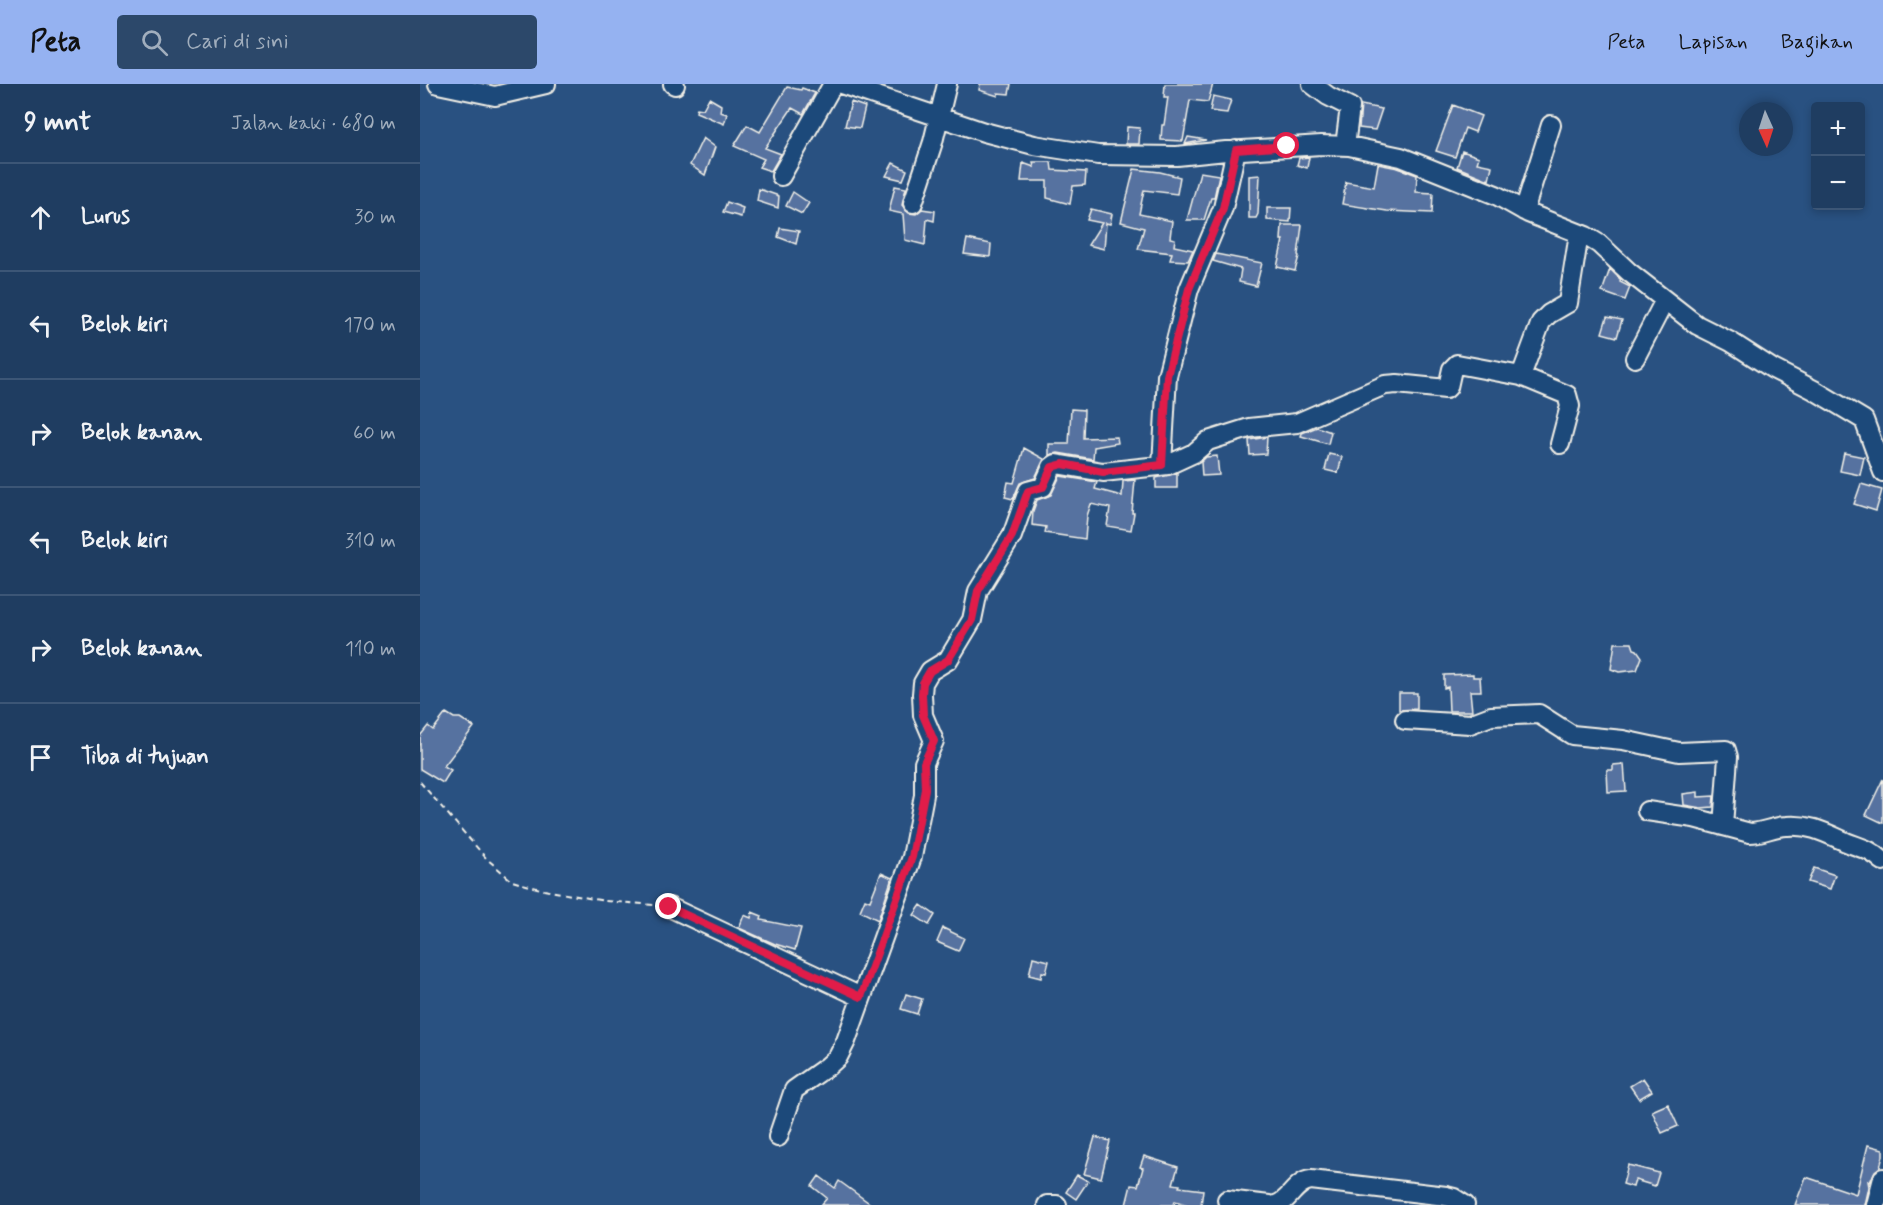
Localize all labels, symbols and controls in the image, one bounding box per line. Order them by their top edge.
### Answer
search box [117,15,537,69]
text: Peta [30,24,81,61]
icon: search [138,26,171,59]
text: Cari di sini [186,28,289,56]
text: Peta [1607,28,1646,56]
text: Lapisan [1679,28,1748,56]
text: Bagikan [1781,28,1853,56]
north arrow [1739,102,1793,156]
map controls [1811,102,1865,210]
button: + [1811,102,1865,156]
text: 9 mnt [24,106,91,140]
text: Jalan kaki · 680 m [231,110,396,137]
route start [1273,132,1299,158]
button: − [1811,156,1865,210]
icon: ahead [24,201,57,234]
text: Lurus [81,203,130,231]
text: 30 m [354,204,396,231]
icon: left [24,309,57,342]
text: Belok kiri [81,311,168,339]
text: 170 m [344,312,396,339]
icon: right [24,417,57,450]
text: Belok kanan [81,419,202,447]
text: 60 m [353,420,396,447]
icon: left [24,525,57,558]
text: Belok kiri [81,527,168,555]
text: 310 m [345,528,396,555]
icon: right [24,633,57,666]
text: Belok kanan [81,635,202,663]
text: 110 m [345,636,396,663]
icon: arrive [24,741,57,774]
text: Tiba di tujuan [81,743,209,771]
route end [655,893,681,919]

